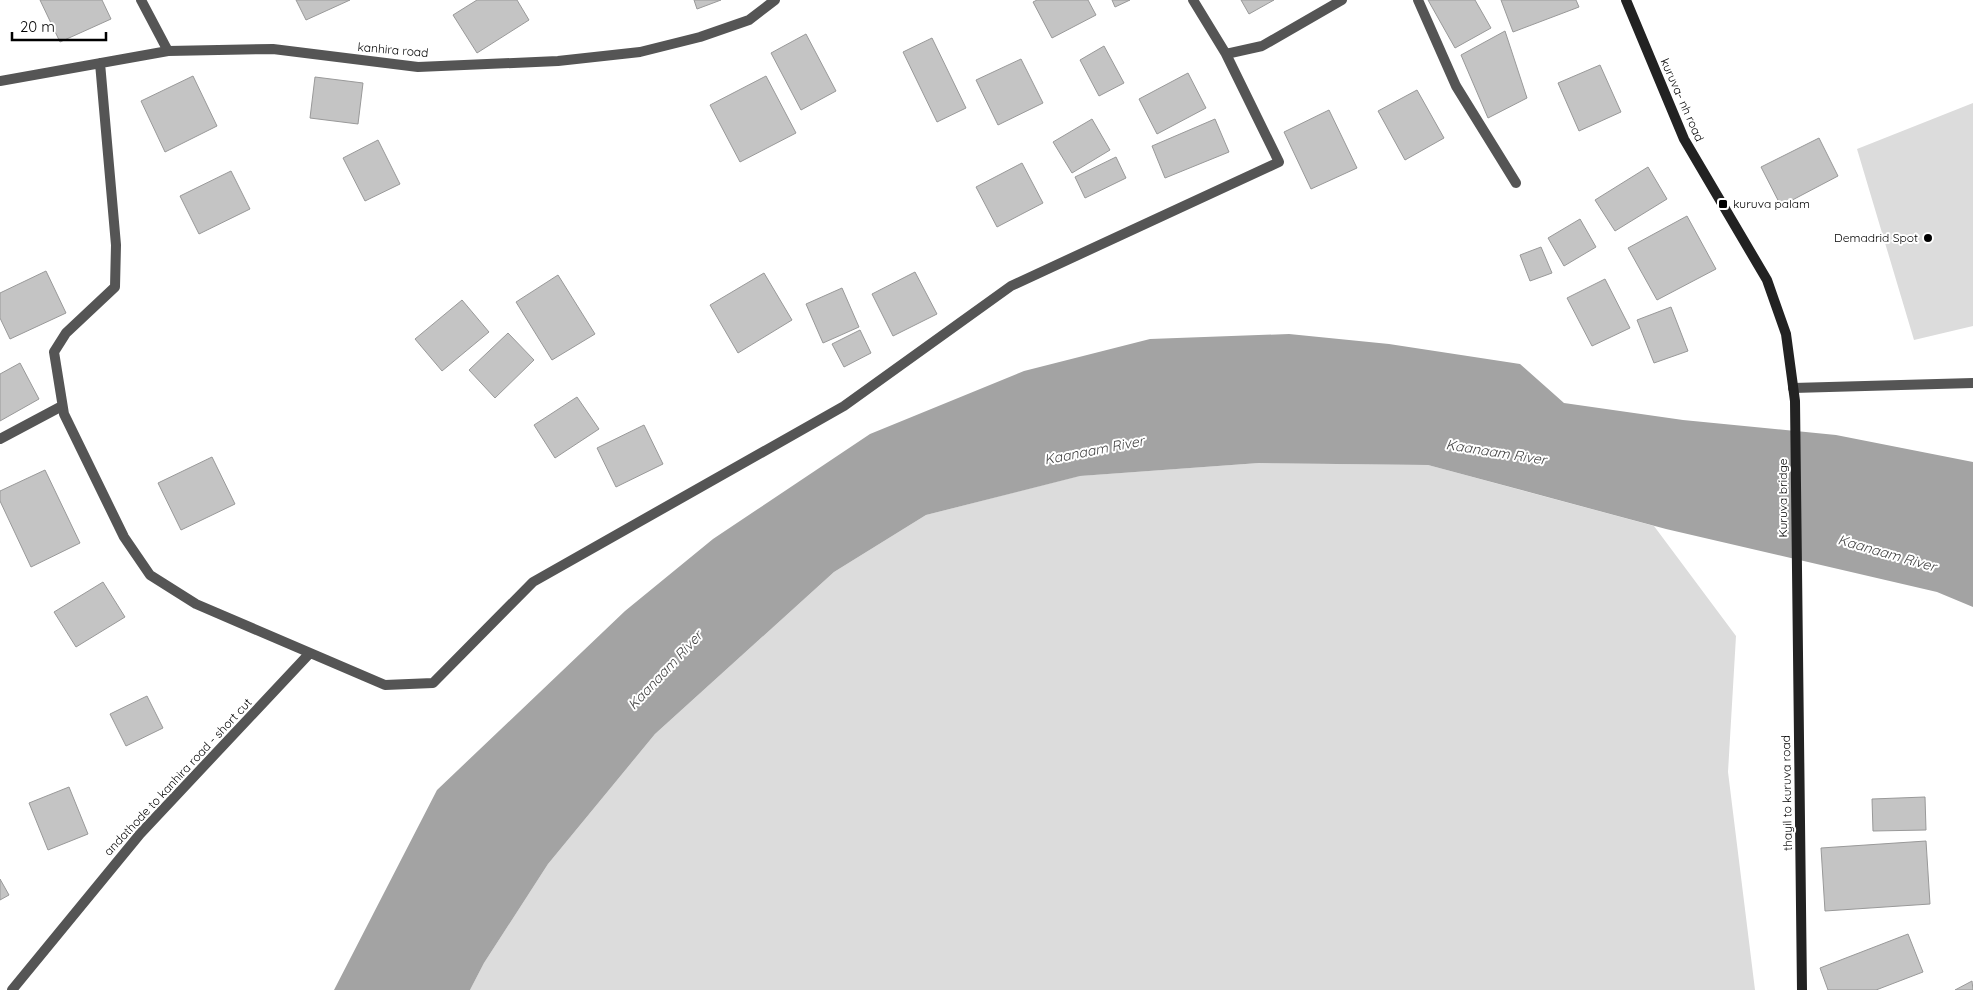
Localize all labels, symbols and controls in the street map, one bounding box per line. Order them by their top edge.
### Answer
scale bar [12,10,106,42]
text: 20 m [20,17,55,36]
street label: kanhira road [357,39,429,60]
street label: kuruva- nh road [1657,56,1707,144]
place label: kuruva palam [1733,196,1810,211]
marker: kuruva palam [1717,198,1729,210]
place label: Demadrid Spot [1834,230,1918,245]
marker: Demadrid Spot [1922,232,1934,244]
water label: Kaanaam River [1043,431,1147,469]
water label: Kaanaam River [1445,435,1549,469]
street label: Kuruva bridge [1775,458,1790,537]
water label: Kaanaam River [1836,530,1940,576]
water label: Kaanaam River [624,626,707,713]
street label: andathode to kanhira road - short cut [101,695,255,859]
street label: thayil to kuruva road [1778,735,1795,851]

